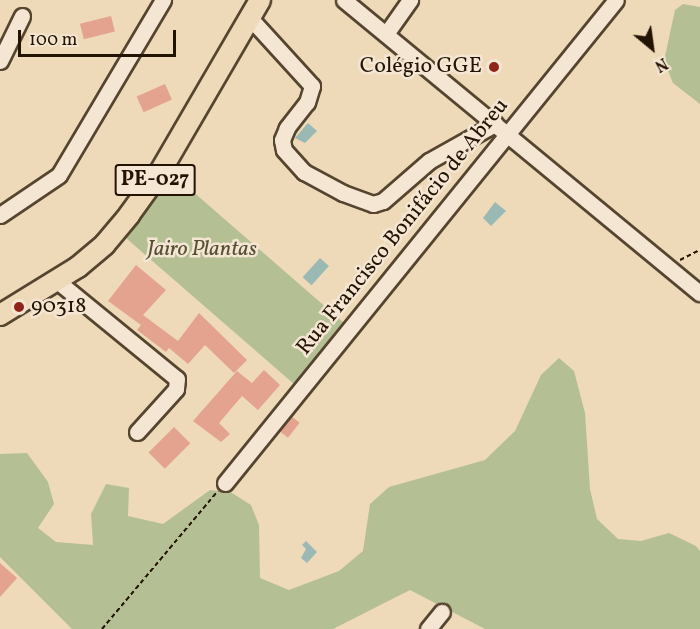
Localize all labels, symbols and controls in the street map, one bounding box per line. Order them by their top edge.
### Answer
scale bar [21,18,178,56]
north arrow [622,18,682,78]
text: 100 m [29,28,78,53]
text: N [650,51,671,76]
place label: Colégio GGE [360,54,482,80]
marker: Colégio GGE [487,60,501,74]
street label: Rua Francisco Bonifácio de Abreu [291,93,515,361]
road number: PE-027 [114,162,195,198]
park label: Jairo Plantas [147,237,257,263]
place label: 90318 [31,294,87,320]
marker: 90318 [12,300,26,314]

